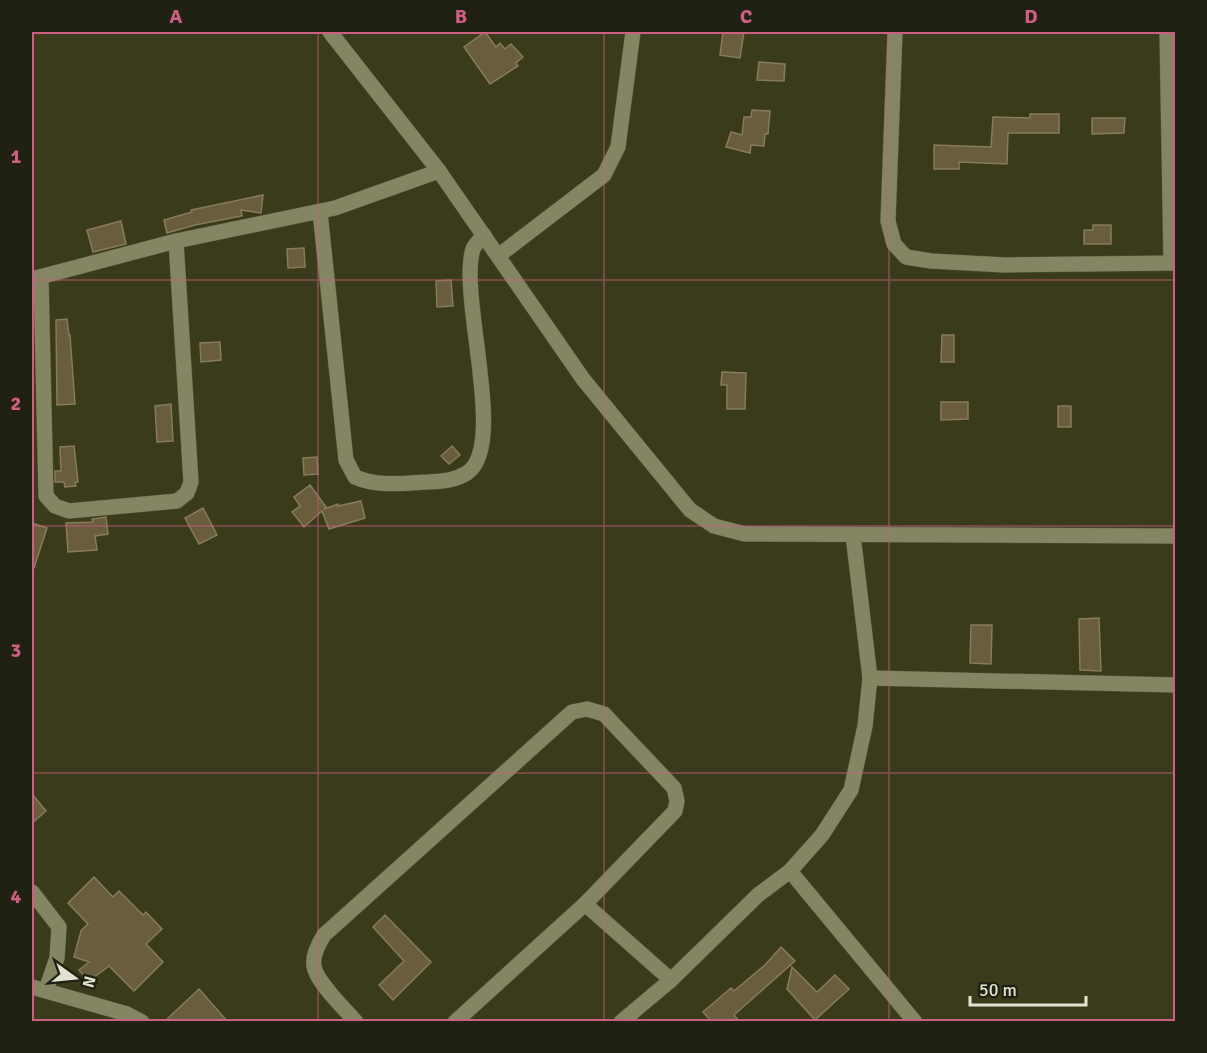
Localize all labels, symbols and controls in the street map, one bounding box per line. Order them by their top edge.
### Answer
text: A [170,4,183,29]
text: B [455,4,467,29]
text: C [740,4,752,29]
text: D [1024,4,1038,29]
text: 1 [11,144,22,169]
text: 2 [11,391,21,416]
text: 3 [11,638,21,663]
text: 4 [11,884,22,909]
north arrow [45,948,105,1008]
scale bar [970,969,1086,1007]
text: N [77,974,100,990]
text: 50 m [979,979,1017,1001]

